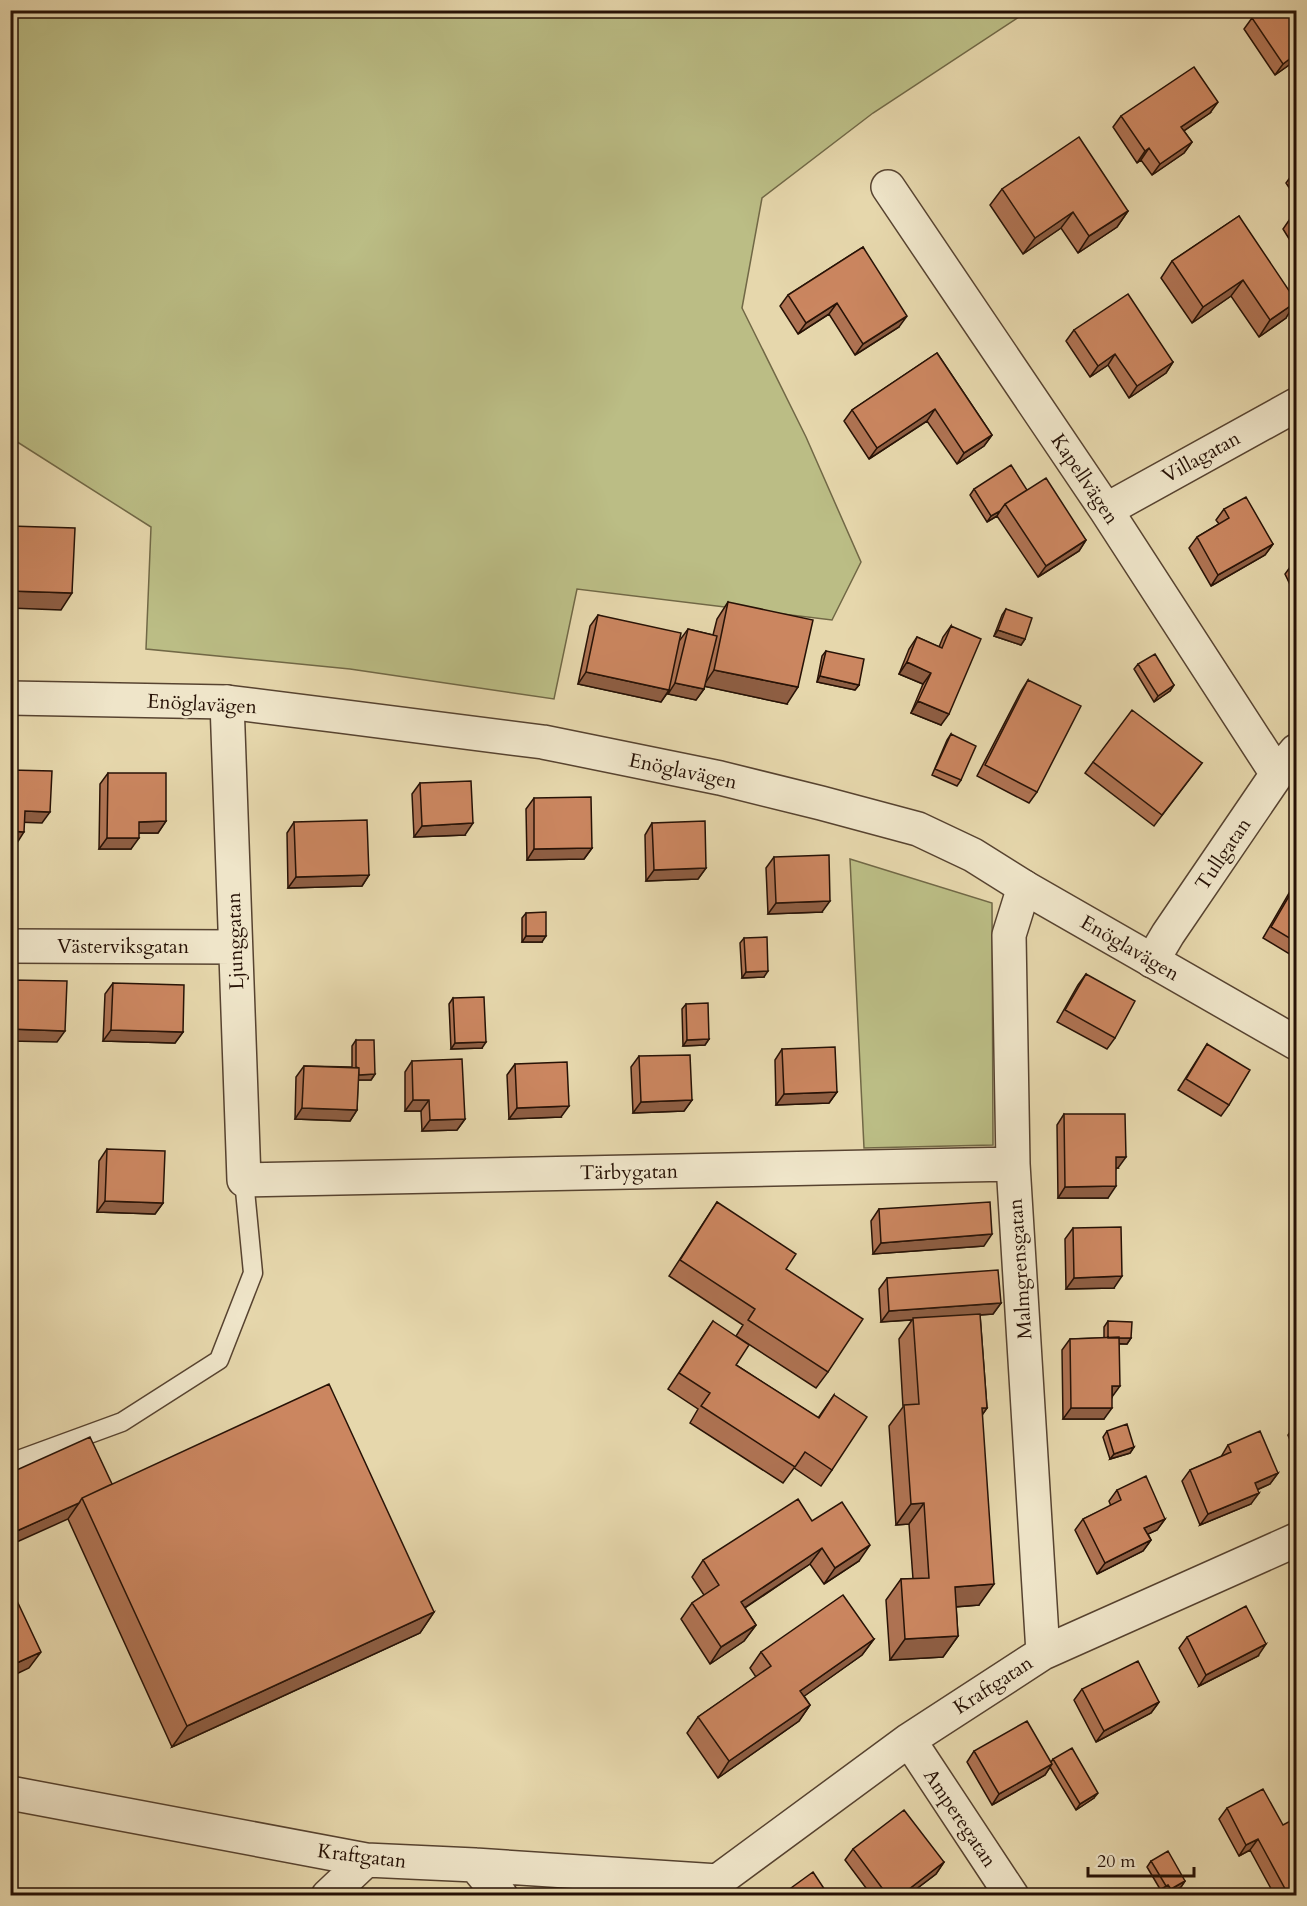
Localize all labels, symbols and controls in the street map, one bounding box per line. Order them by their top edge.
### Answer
street label: Villagatan [1157,424,1245,489]
street label: Kapellvägen [1045,428,1126,530]
street label: Enöglavägen [146,688,258,720]
street label: Enöglavägen [626,746,740,796]
street label: Tullgatan [1189,812,1257,896]
street label: Ljunggatan [220,891,250,990]
street label: Enöglavägen [1076,909,1185,988]
street label: Västerviksgatan [57,933,190,960]
street label: Tärbygatan [580,1158,679,1186]
street label: Malmgrensgatan [1002,1197,1038,1340]
street label: Kraftgatan [948,1649,1038,1721]
street label: Amperegatan [917,1763,1003,1873]
street label: Kraftgatan [316,1837,409,1875]
scale bar [1088,1840,1194,1878]
text: 20 m [1097,1849,1136,1874]

